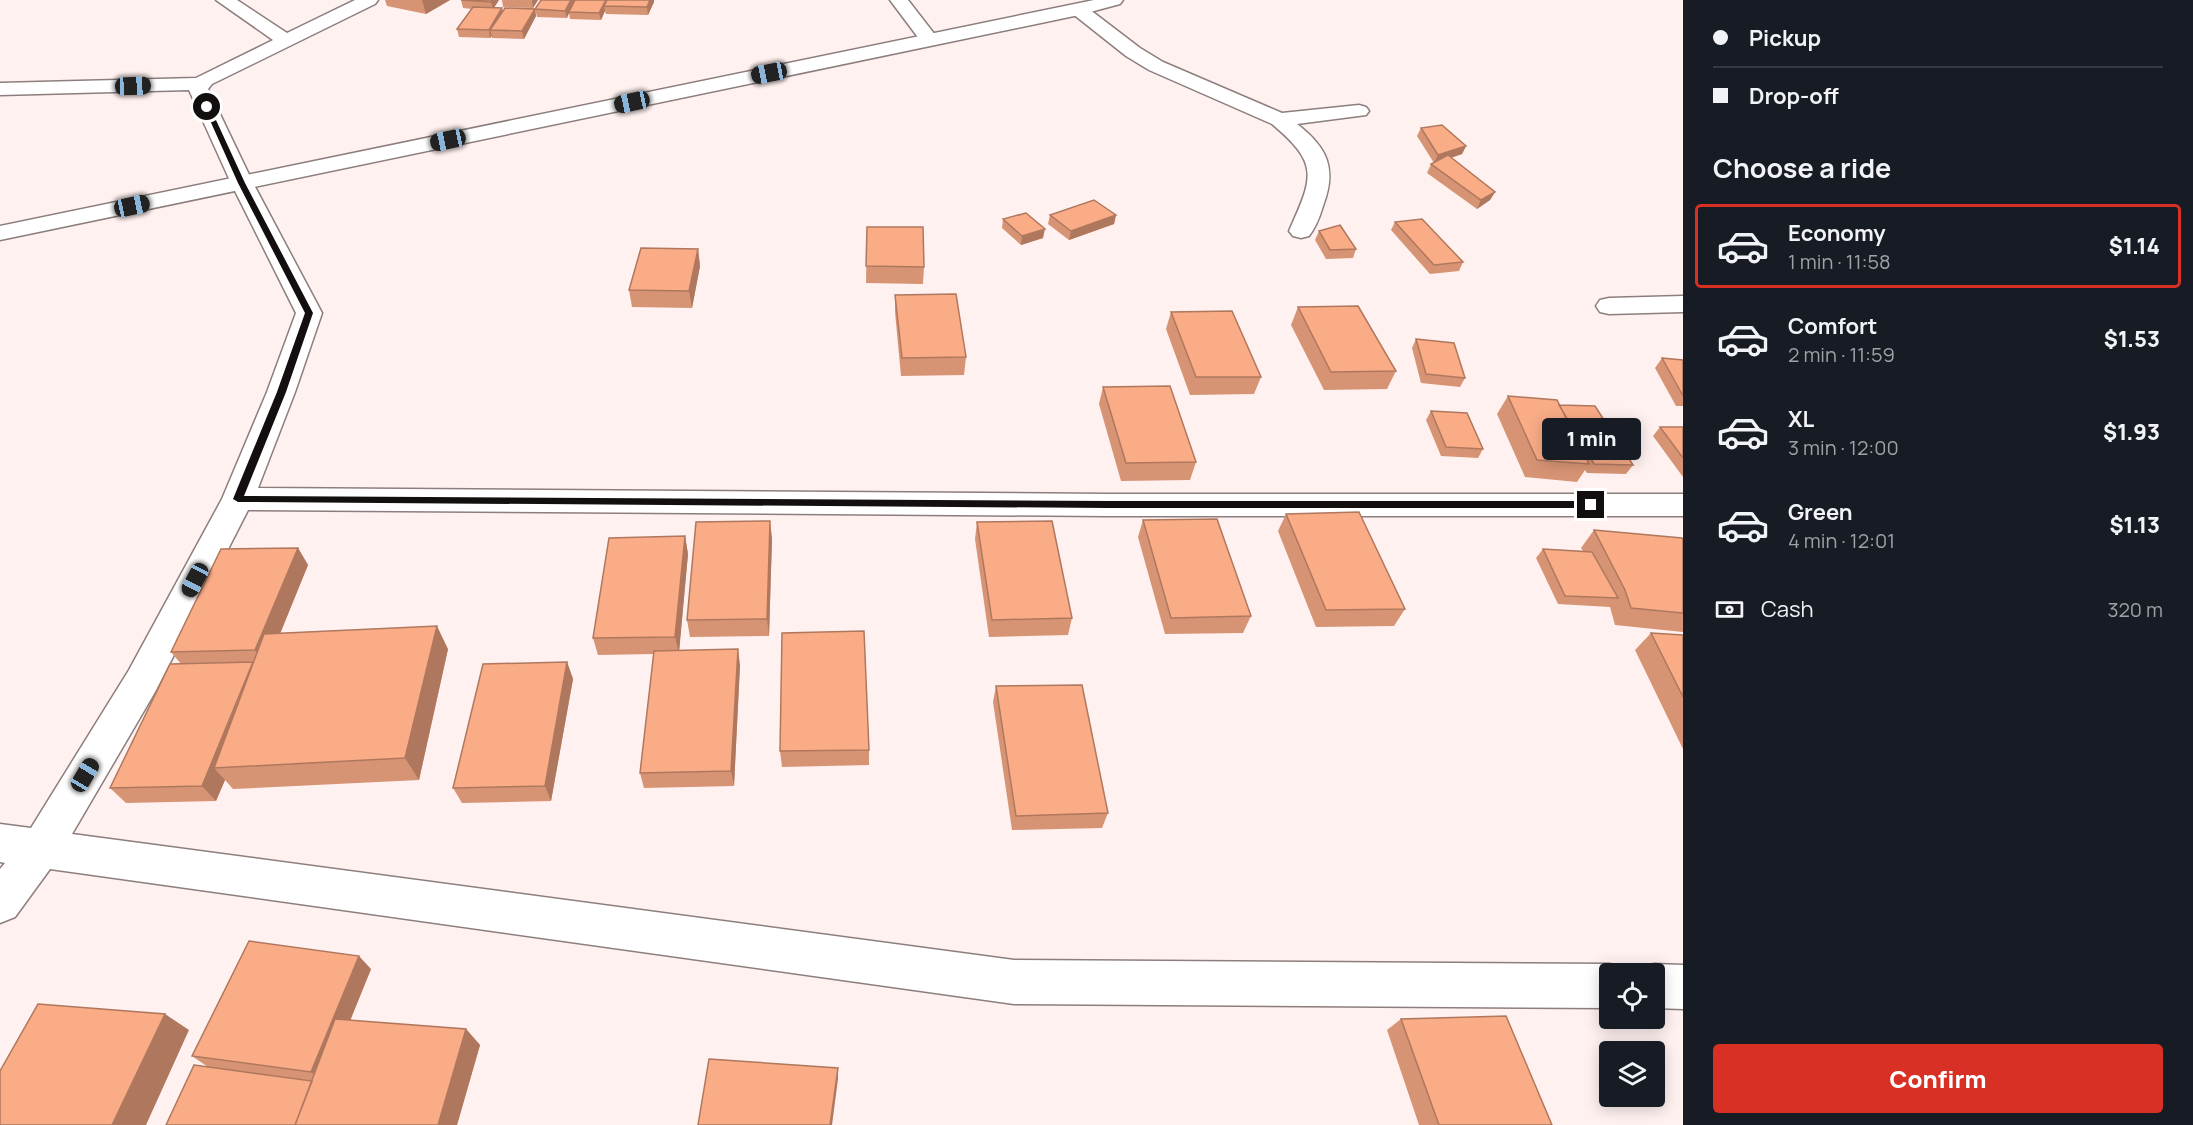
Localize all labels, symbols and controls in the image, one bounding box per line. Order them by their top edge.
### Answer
text: Pickup [1749,23,1821,53]
car [750,61,788,85]
car [115,76,151,96]
text: Drop-off [1749,81,1839,111]
car [613,89,651,115]
route start [193,93,220,120]
car [429,127,467,153]
text: Choose a ride [1713,149,1891,186]
car [113,193,151,219]
text: Economy [1788,218,1886,248]
icon: car [1716,219,1770,273]
text: $1.14 [2109,231,2160,261]
text: 1 min · 11:58 [1788,248,1891,275]
text: Comfort [1788,311,1877,341]
icon: car [1716,312,1770,366]
text: $1.53 [2104,324,2160,354]
text: 2 min · 11:59 [1788,341,1895,368]
text: XL [1788,404,1814,434]
icon: car [1716,405,1770,459]
text: $1.93 [2103,417,2160,447]
callout: 1 min [1542,418,1640,460]
text: 1 min [1566,425,1617,452]
text: 3 min · 12:00 [1788,434,1899,461]
route end [1577,491,1604,518]
text: Green [1788,497,1853,527]
icon: car [1716,498,1770,552]
text: $1.13 [2109,510,2160,540]
text: 4 min · 12:01 [1788,527,1895,554]
car [179,560,211,600]
icon: cash [1713,593,1746,626]
text: Cash [1761,594,1814,624]
text: 320 m [2107,596,2163,623]
car [68,755,102,795]
map controls [1599,963,1665,1107]
button: locate [1599,963,1665,1029]
button: layers [1599,1041,1665,1107]
button: Confirm [1713,1044,2163,1113]

